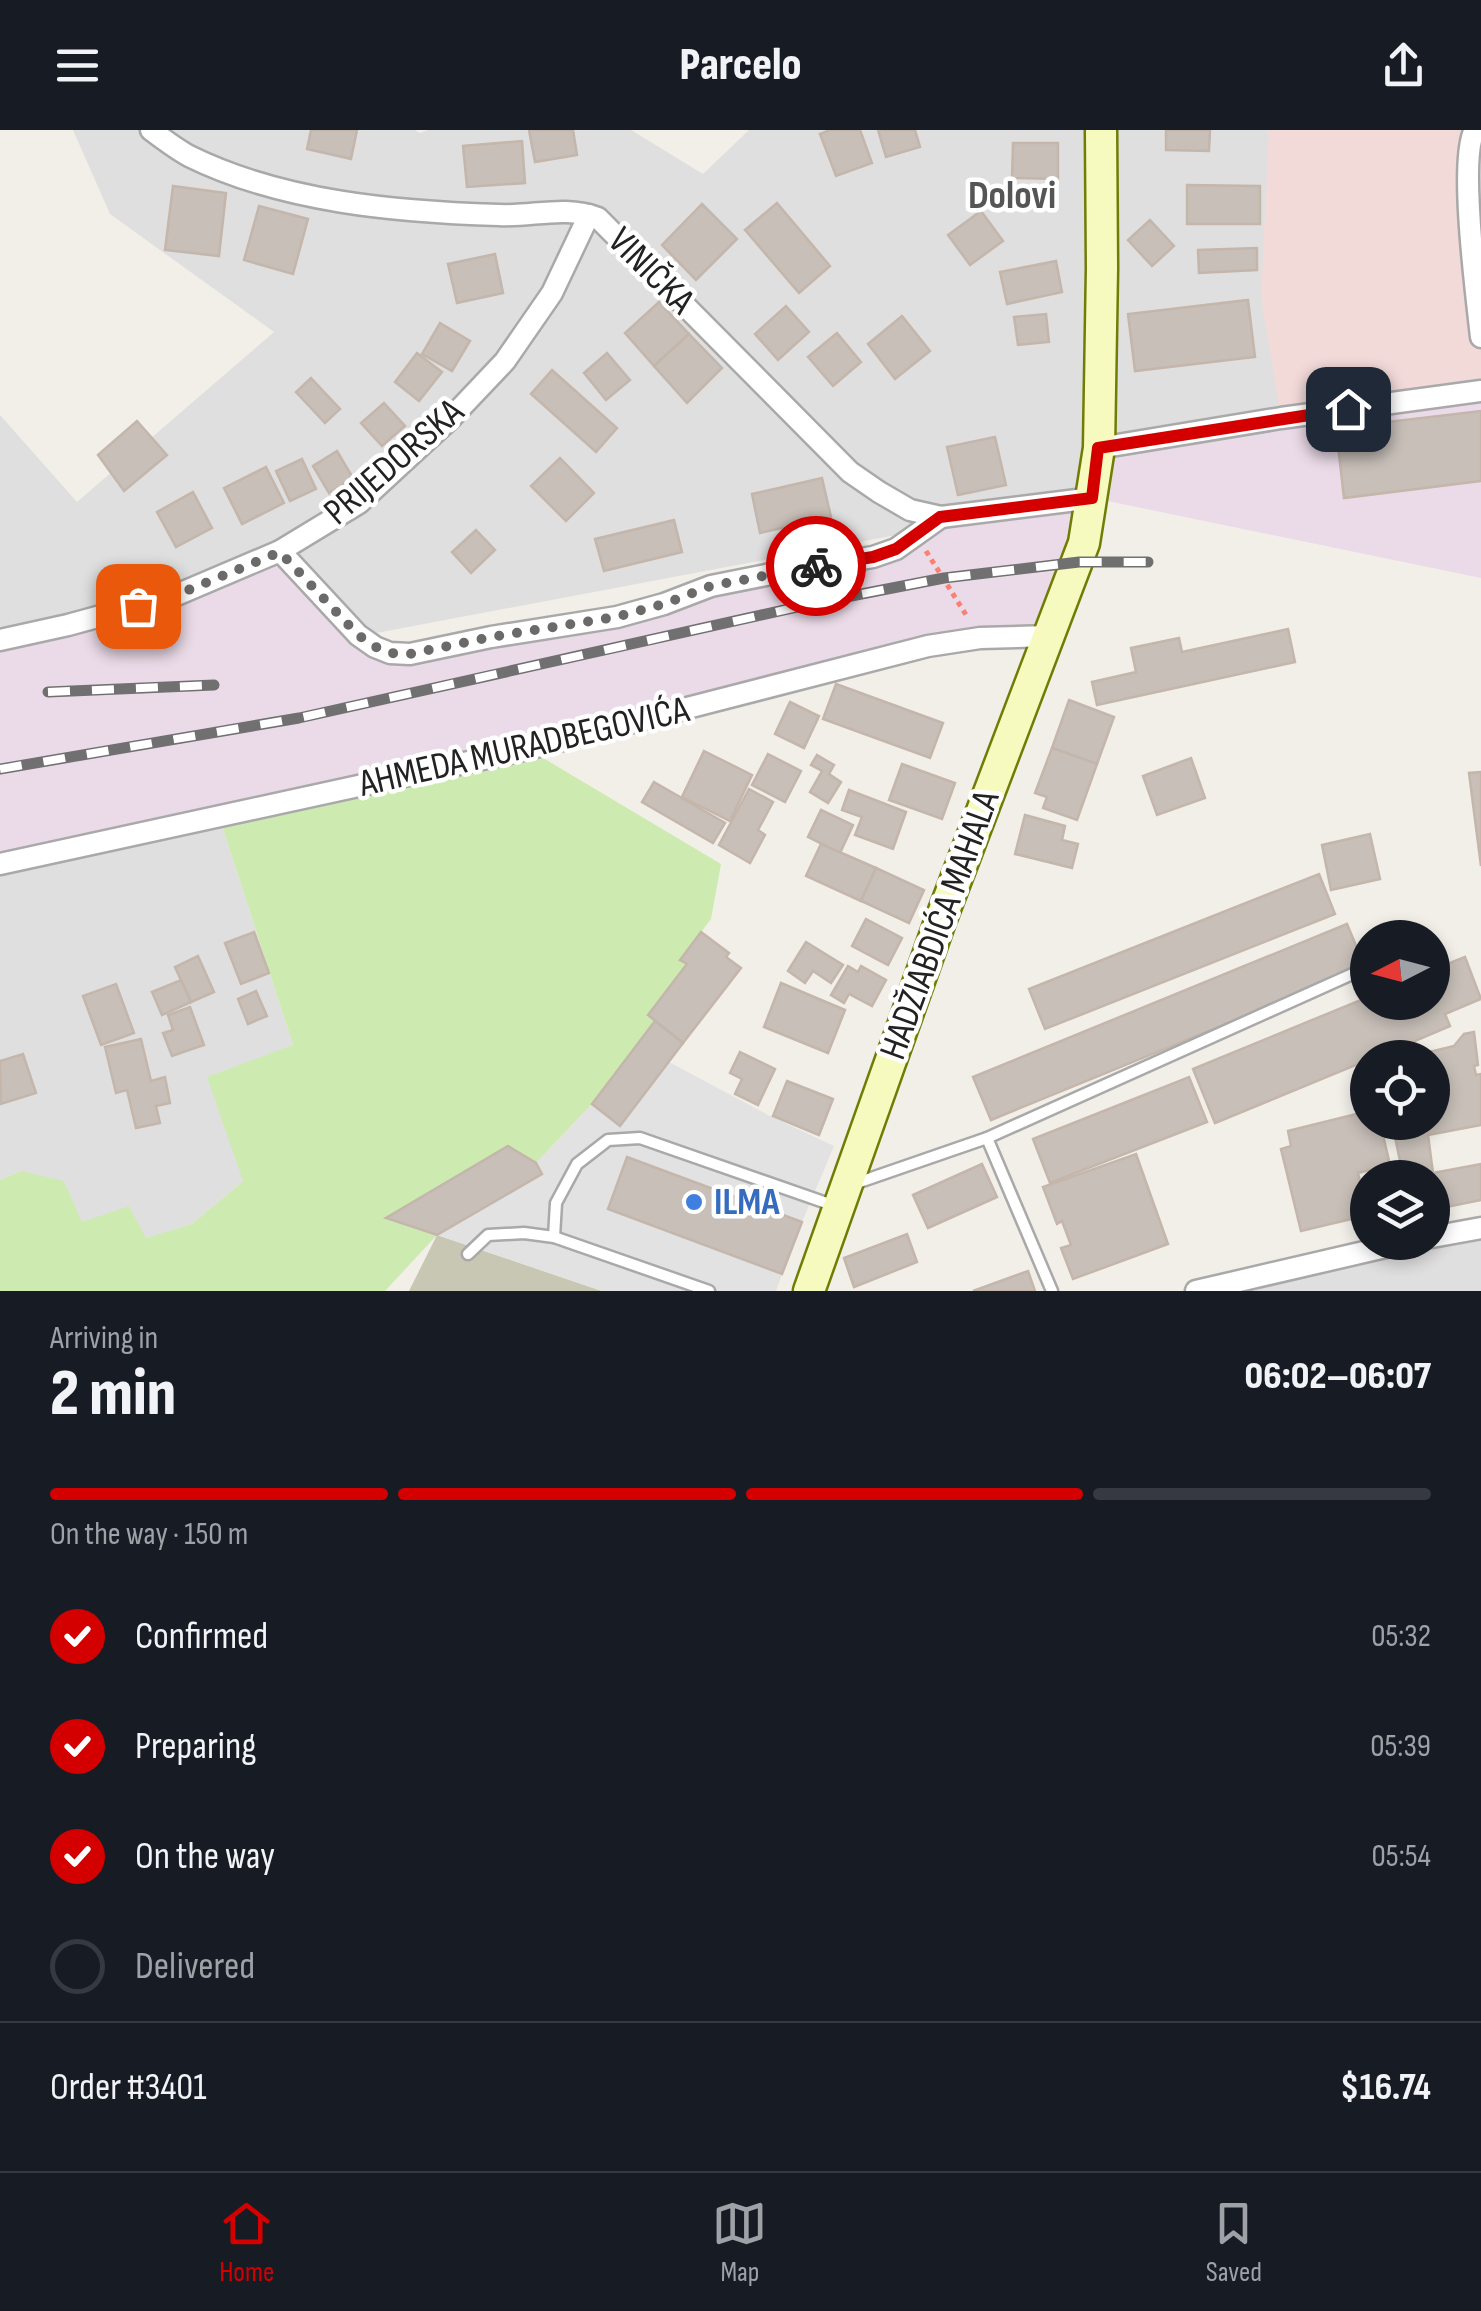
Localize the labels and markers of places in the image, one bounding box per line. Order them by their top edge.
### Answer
pin [1306,367,1391,452]
pin [96,564,181,649]
place label: ILMA [714,1180,780,1225]
marker: ILMA [683,1191,705,1213]

